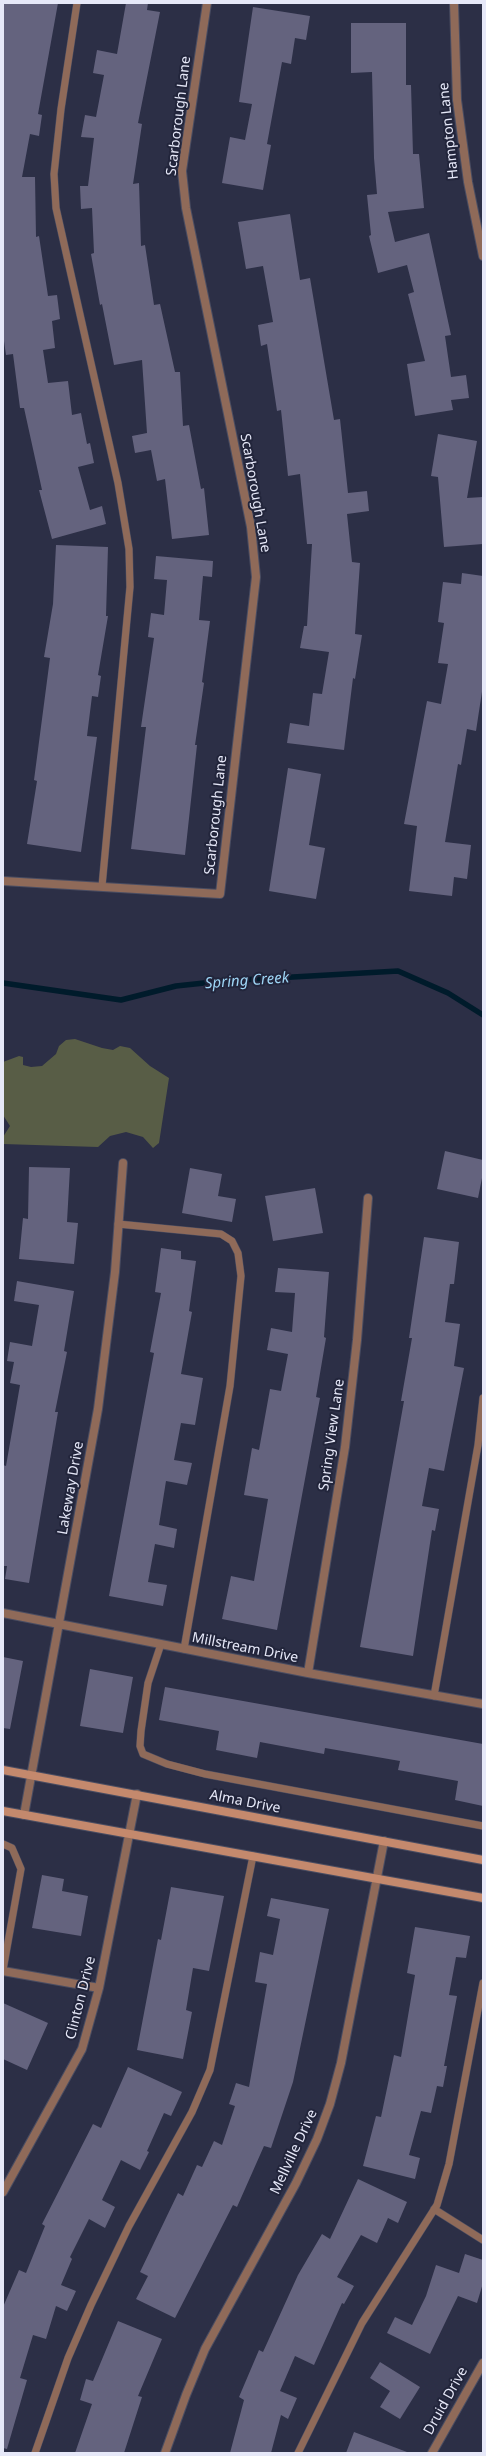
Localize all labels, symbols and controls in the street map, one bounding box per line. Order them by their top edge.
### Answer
street label: Scarborough Lane [163,55,195,177]
street label: Hampton Lane [436,82,462,180]
street label: Scarborough Lane [236,432,274,554]
street label: Scarborough Lane [201,754,231,876]
water label: Spring Creek [204,969,290,993]
street label: Spring View Lane [316,1378,348,1492]
street label: Lakeway Drive [55,1440,87,1536]
street label: Millstream Drive [190,1629,300,1667]
street label: Alma Drive [208,1787,282,1817]
street label: Clinton Drive [63,1955,99,2041]
street label: Mellville Drive [267,2107,321,2197]
street label: Druid Drive [420,2364,472,2438]

